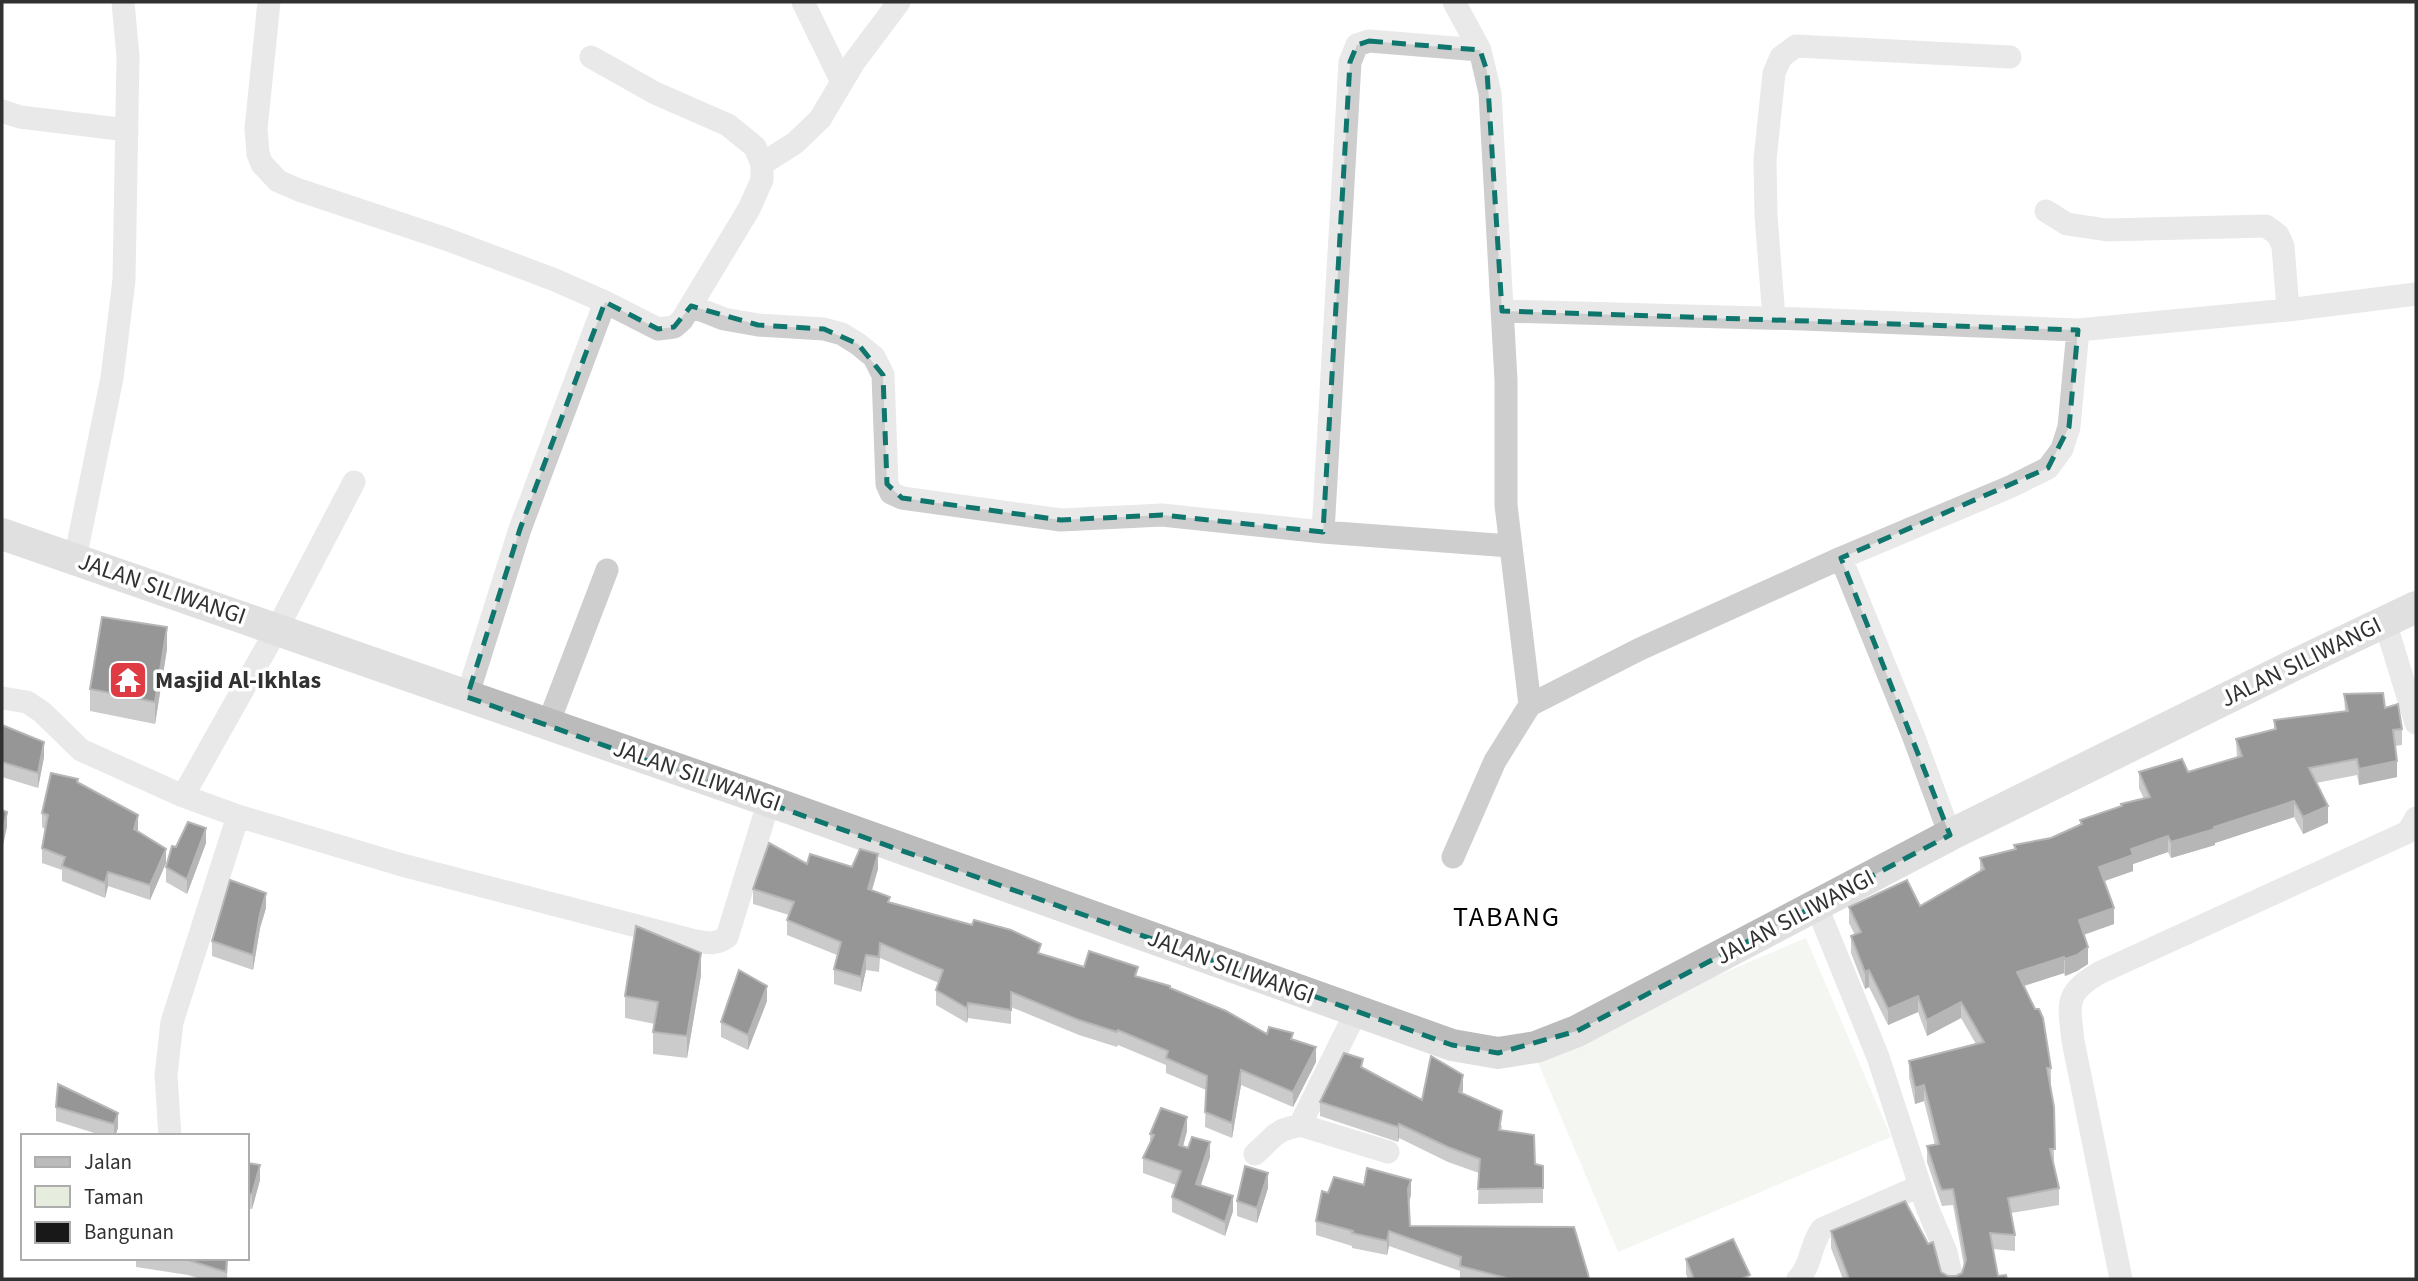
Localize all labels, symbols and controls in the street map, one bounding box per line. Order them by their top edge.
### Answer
street label: JALAN SILIWANGI [73,544,251,634]
street label: JALAN SILIWANGI [2215,608,2387,716]
temple icon: Masjid Al-Ikhlas [107,659,149,701]
place label: Masjid Al-Ikhlas [155,663,321,698]
street label: JALAN SILIWANGI [608,731,786,821]
street label: JALAN SILIWANGI [1709,860,1881,974]
district label: TABANG [1453,897,1561,937]
street label: JALAN SILIWANGI [1143,921,1319,1013]
legend [21,1134,248,1260]
text: Jalan [84,1147,132,1177]
text: Taman [84,1182,144,1212]
text: Bangunan [84,1217,174,1247]

